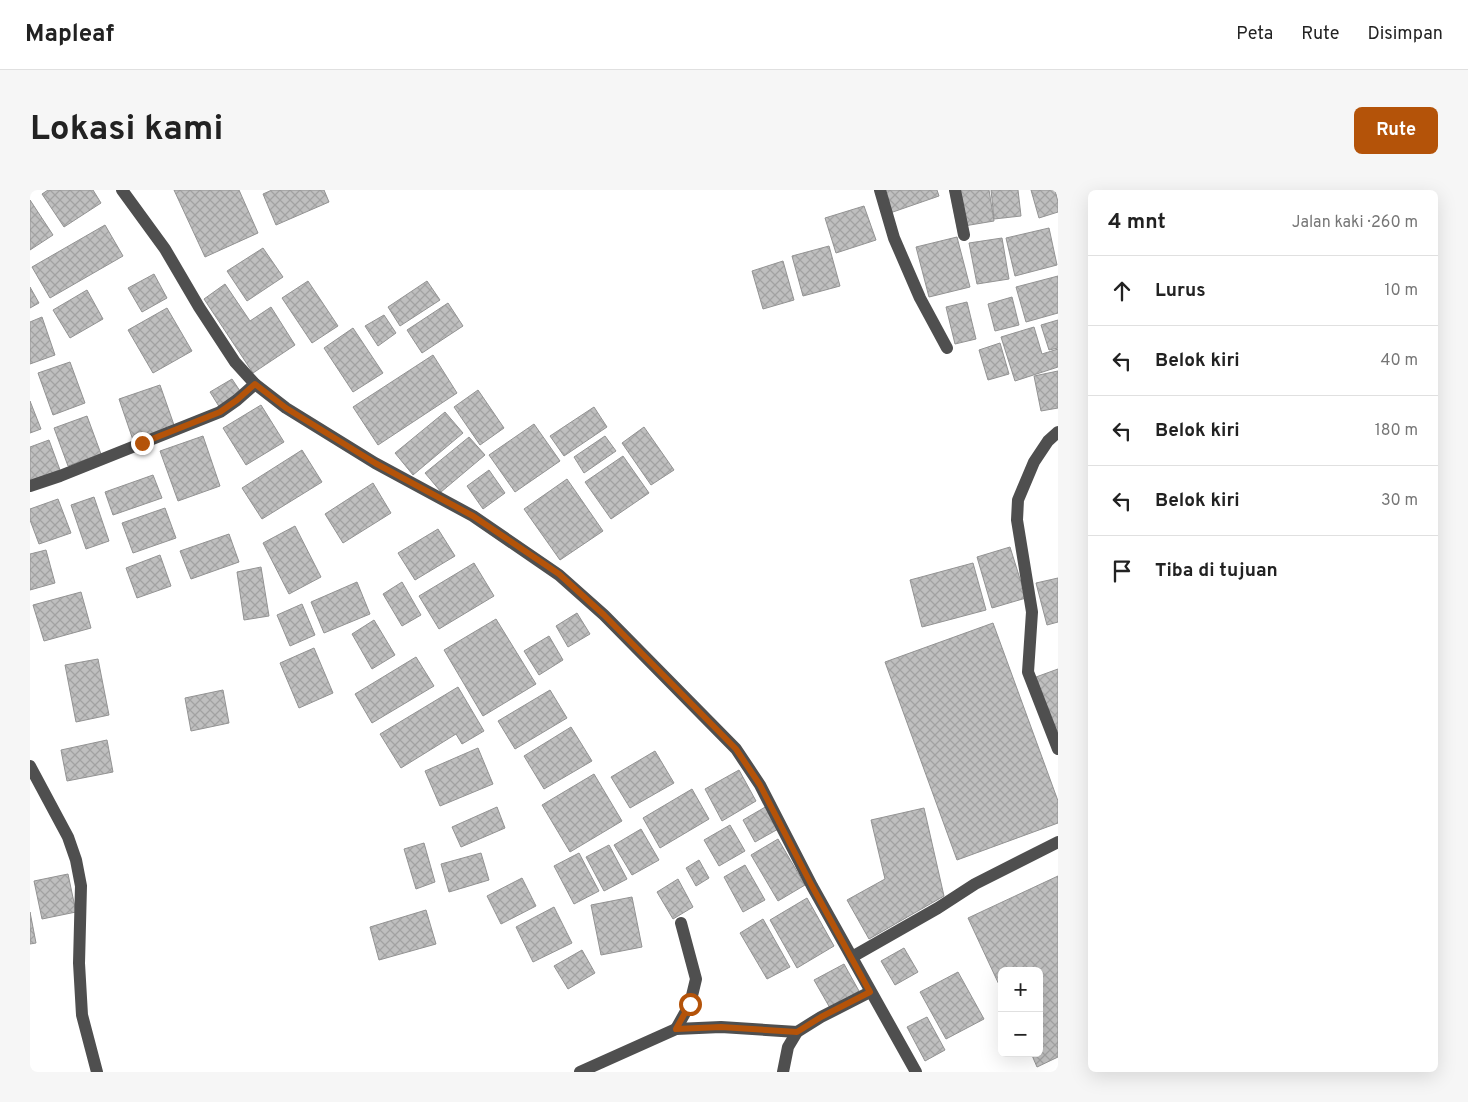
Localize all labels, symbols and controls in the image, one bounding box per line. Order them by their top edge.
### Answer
text: Mapleaf [25,20,114,50]
text: Peta [1236,23,1273,46]
text: Rute [1301,23,1339,46]
text: Disimpan [1367,23,1443,46]
button: Rute [1354,107,1438,154]
text: Lokasi kami [30,108,223,152]
text: 4 mnt [1108,209,1166,236]
text: Jalan kaki · 260 m [1292,213,1418,233]
icon: ahead [1108,277,1136,305]
text: Lurus [1155,279,1206,303]
text: 10 m [1384,281,1418,301]
icon: left [1108,347,1136,375]
text: Belok kiri [1155,349,1240,373]
text: 40 m [1380,351,1418,371]
icon: left [1108,417,1136,445]
text: Belok kiri [1155,419,1240,443]
text: 180 m [1375,421,1418,441]
route end [131,432,154,455]
icon: left [1108,487,1136,515]
text: Belok kiri [1155,489,1240,513]
text: 30 m [1381,491,1418,511]
icon: arrive [1108,557,1136,585]
text: Tiba di tujuan [1155,559,1278,583]
map controls [998,967,1043,1057]
button: + [998,967,1043,1012]
route start [679,993,702,1016]
button: − [998,1012,1043,1057]

